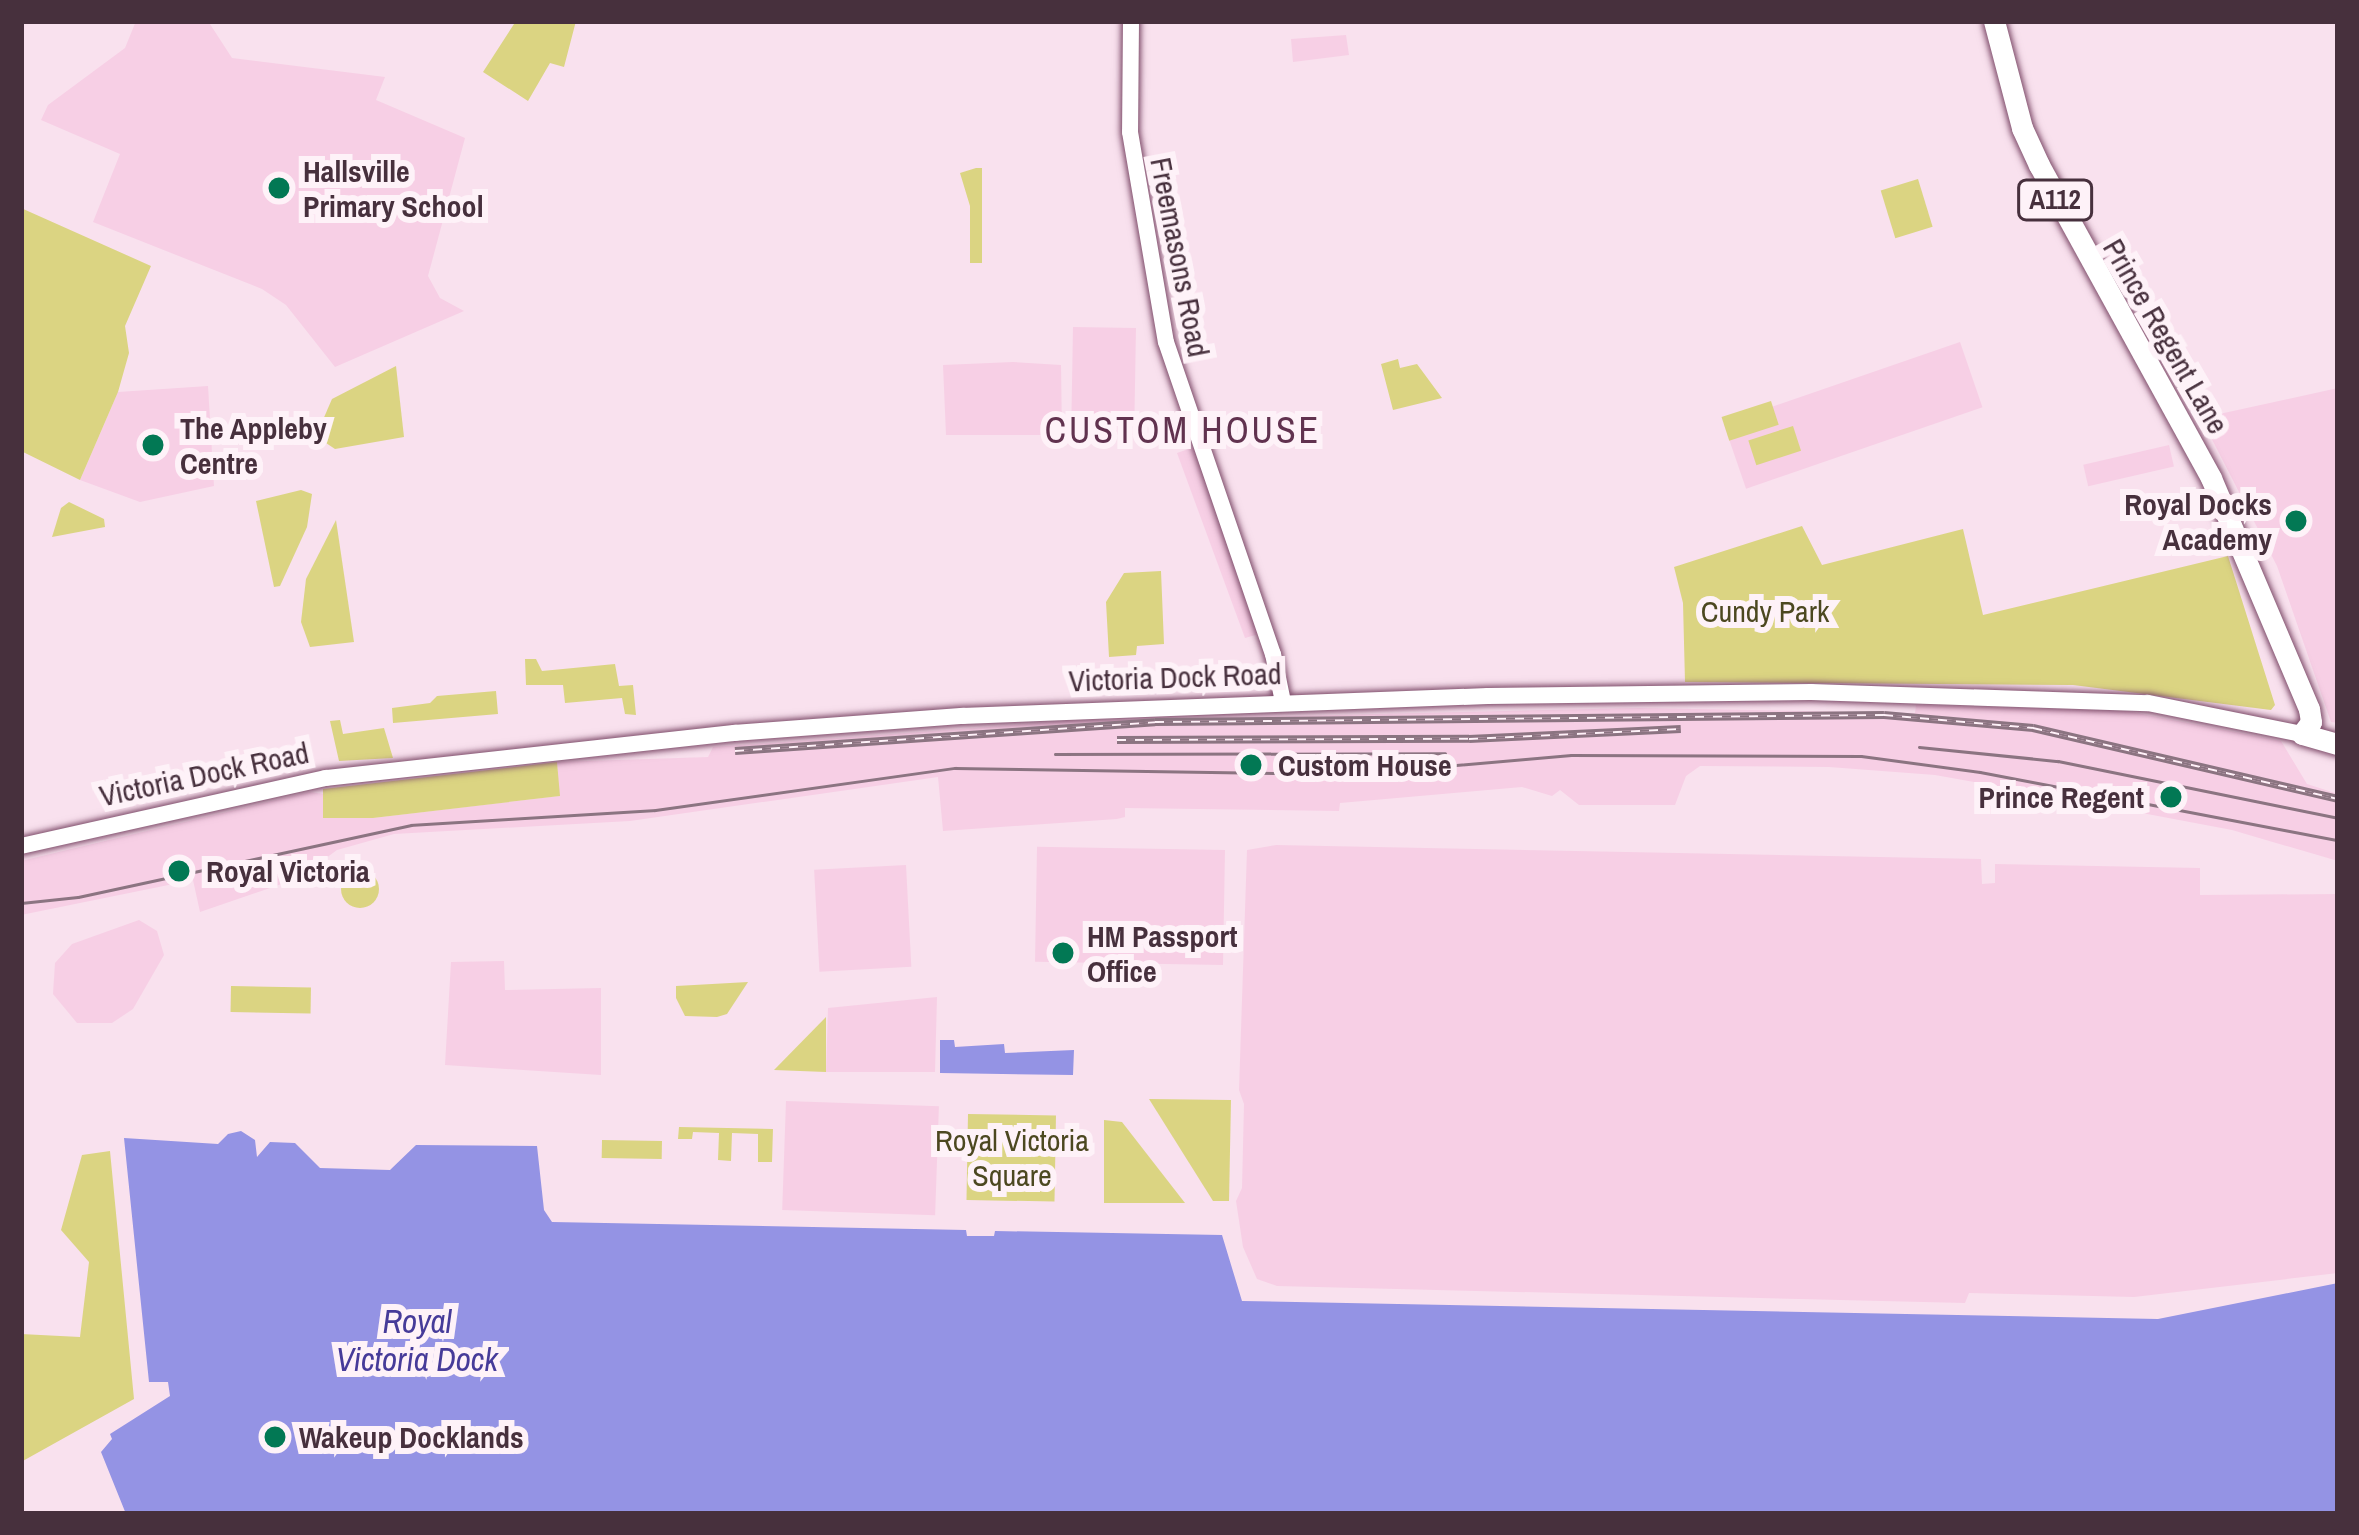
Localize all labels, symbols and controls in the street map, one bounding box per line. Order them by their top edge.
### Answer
place label: Hallsville Primary School [303,153,483,224]
street label: Freemasons Road [1143,154,1217,360]
marker: Hallsville Primary School [266,175,292,201]
road number: A112 [2016,179,2094,221]
street label: Prince Regent Lane [2096,232,2236,440]
district label: CUSTOM HOUSE [1045,409,1321,453]
place label: The Appleby Centre [180,410,328,480]
marker: The Appleby Centre [137,429,169,461]
place label: Royal Docks Academy [2124,486,2272,556]
marker: Royal Docks Academy [2283,508,2309,534]
park label: Cundy Park [1701,593,1829,629]
street label: Victoria Dock Road [1068,655,1282,699]
street label: Victoria Dock Road [96,734,312,814]
place label: Custom House [1278,747,1452,783]
marker: Custom House [1235,749,1267,781]
place label: Prince Regent [1979,779,2144,815]
marker: Prince Regent [2155,781,2187,813]
place label: Royal Victoria [206,853,370,889]
marker: Royal Victoria [163,855,195,887]
place label: HM Passport Office [1087,918,1237,988]
marker: HM Passport Office [1050,940,1076,966]
park label: Royal Victoria Square [935,1122,1089,1192]
water label: Royal Victoria Dock [336,1302,498,1380]
place label: Wakeup Docklands [299,1419,524,1455]
marker: Wakeup Docklands [262,1424,288,1450]

